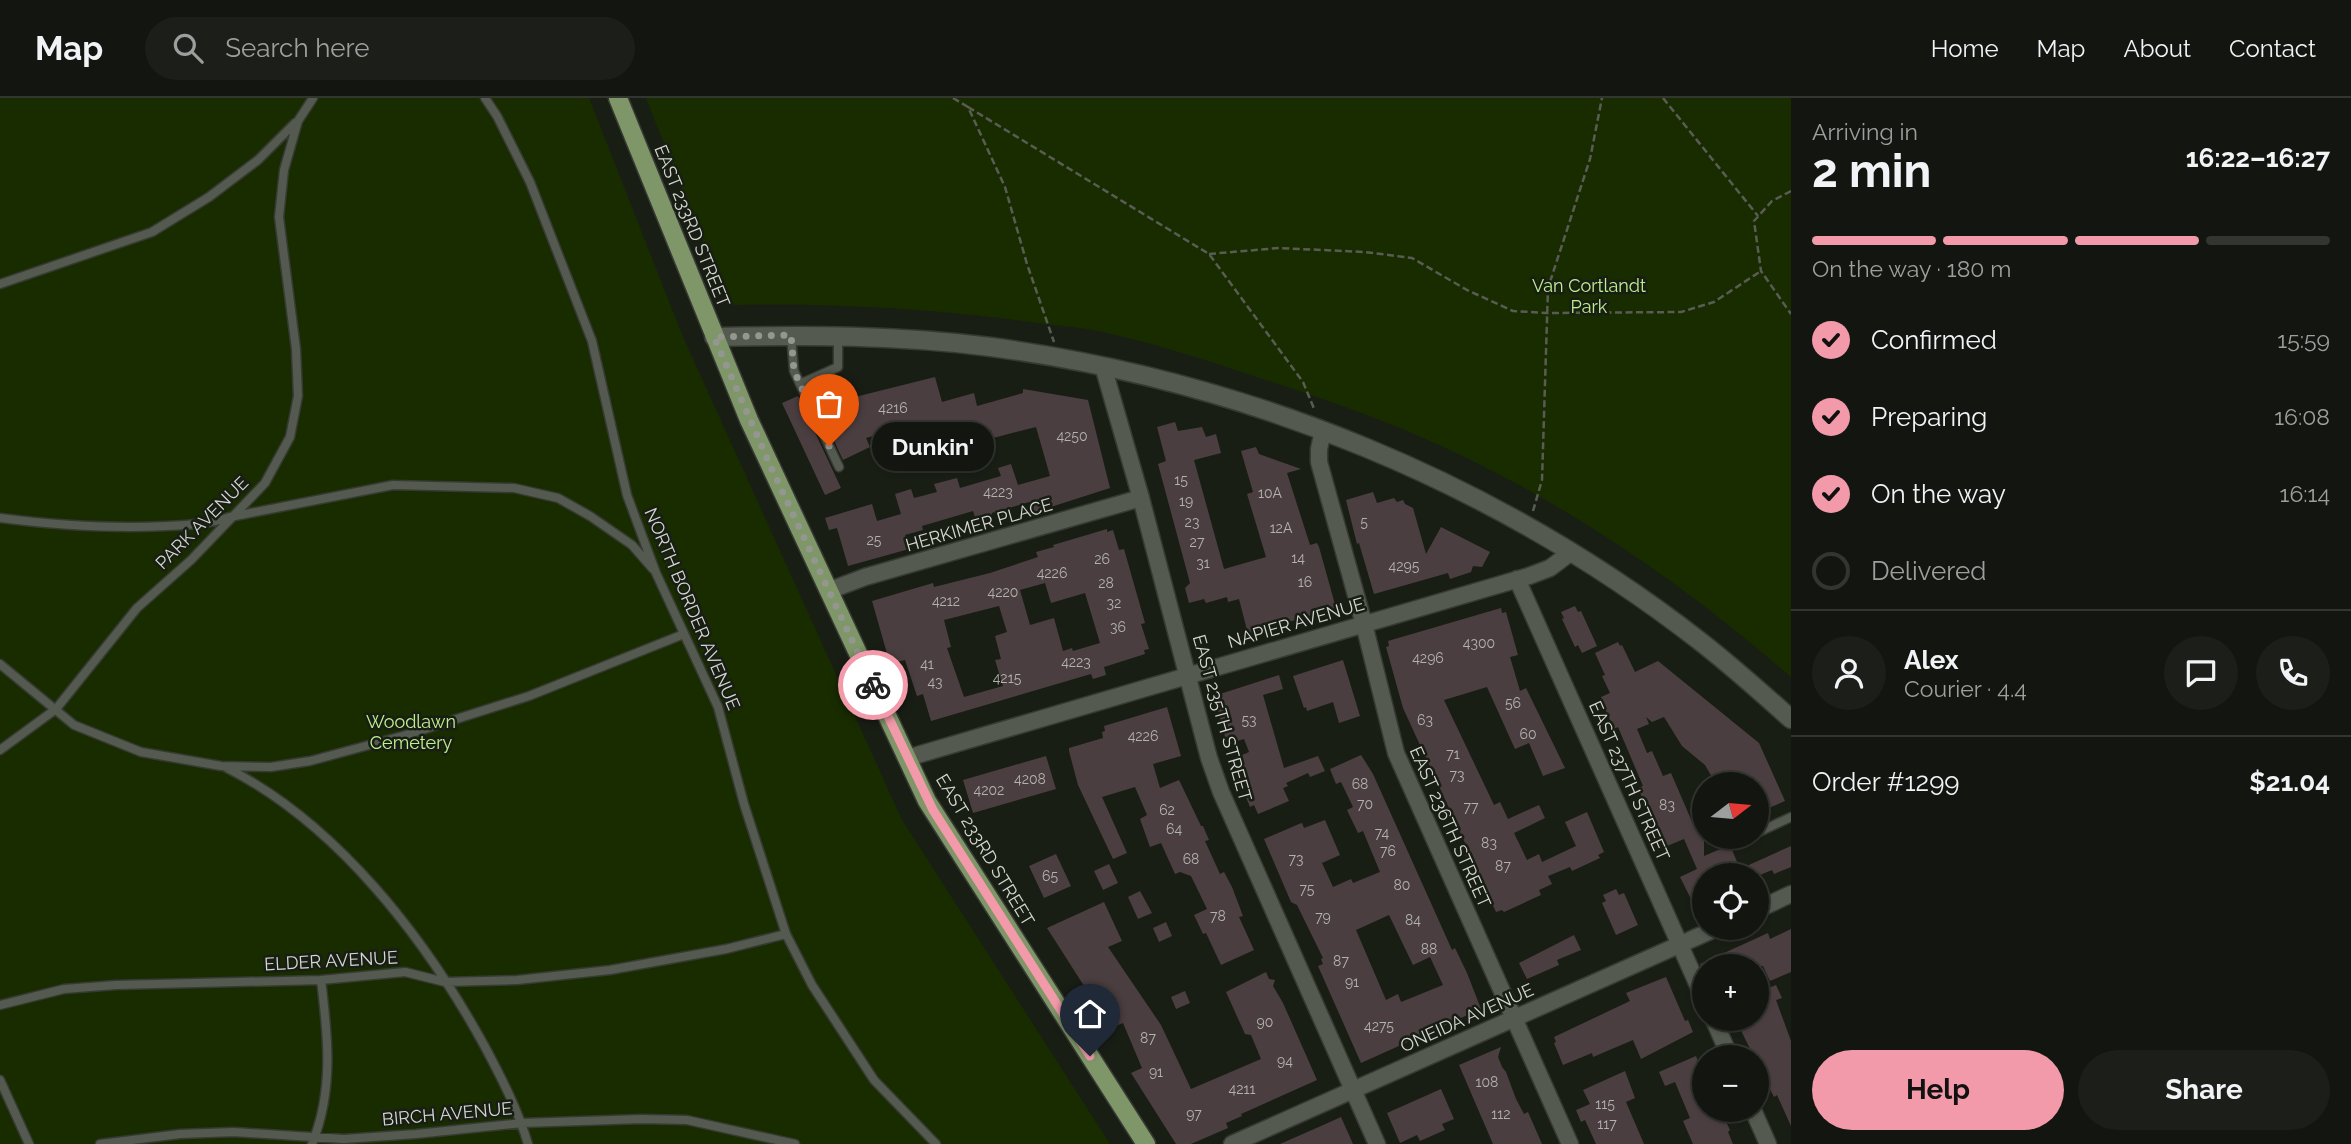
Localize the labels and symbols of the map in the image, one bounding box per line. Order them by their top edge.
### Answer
street label: EAST 233RD STREET [650,142,735,310]
park label: Van Cortlandt Park [1532,275,1646,317]
pin [799,374,859,446]
house number: 4216 [878,400,908,416]
callout: Dunkin' [871,422,994,470]
house number: 4250 [1056,428,1088,444]
street label: PARK AVENUE [151,472,252,573]
house number: 15 [1174,472,1188,488]
house number: 4223 [983,484,1013,500]
house number: 10A [1258,485,1282,501]
street label: HERKIMER PLACE [903,493,1055,556]
house number: 19 [1179,493,1193,509]
street label: NORTH BORDER AVENUE [640,505,745,713]
house number: 23 [1185,514,1199,530]
house number: 5 [1360,514,1368,530]
house number: 12A [1270,520,1293,536]
house number: 25 [867,532,882,548]
house number: 27 [1190,534,1205,550]
house number: 14 [1291,550,1305,566]
house number: 26 [1094,551,1110,567]
house number: 31 [1196,555,1210,571]
house number: 4295 [1389,558,1420,574]
house number: 4226 [1037,565,1067,581]
house number: 16 [1298,574,1312,590]
house number: 28 [1098,575,1114,591]
house number: 4220 [988,584,1018,600]
house number: 4212 [932,593,960,609]
street label: NAPIER AVENUE [1225,593,1367,652]
house number: 32 [1107,595,1121,611]
house number: 36 [1110,619,1126,635]
street label: EAST 235TH STREET [1189,632,1256,804]
house number: 4300 [1463,635,1495,651]
courier [838,650,908,720]
house number: 4296 [1412,650,1444,666]
house number: 4223 [1061,654,1091,670]
house number: 41 [920,656,934,672]
house number: 4215 [993,670,1022,686]
house number: 43 [927,674,943,690]
house number: 56 [1505,695,1521,711]
street label: EAST 237TH STREET [1585,698,1674,864]
park label: Woodlawn Cemetery [366,711,456,753]
house number: 53 [1241,712,1257,728]
house number: 63 [1417,712,1433,728]
house number: 60 [1519,726,1537,742]
house number: 4226 [1128,728,1158,744]
street label: EAST 236TH STREET [1405,743,1495,911]
house number: 71 [1446,746,1460,762]
house number: 73 [1450,767,1464,783]
street label: EAST 233RD STREET [932,770,1039,929]
house number: 4208 [1014,771,1046,787]
north arrow [1692,772,1769,849]
house number: 68 [1352,776,1368,792]
house number: 4202 [974,782,1004,798]
house number: 70 [1357,796,1373,812]
house number: 83 [1659,797,1675,813]
house number: 77 [1464,799,1479,815]
house number: 62 [1159,802,1175,818]
house number: 64 [1166,821,1182,837]
house number: 74 [1375,825,1390,841]
house number: 83 [1481,835,1497,851]
house number: 76 [1380,843,1396,859]
house number: 68 [1183,851,1199,867]
house number: 73 [1289,851,1303,867]
house number: 87 [1495,858,1511,874]
house number: 65 [1042,868,1058,884]
house number: 80 [1394,877,1410,893]
house number: 75 [1300,881,1315,897]
house number: 78 [1210,908,1226,924]
house number: 79 [1315,909,1331,925]
house number: 84 [1405,912,1421,928]
house number: 88 [1421,941,1437,957]
street label: ELDER AVENUE [264,947,398,974]
house number: 87 [1333,953,1349,969]
house number: 91 [1345,974,1359,990]
street label: ONEIDA AVENUE [1397,979,1537,1056]
pin [1060,984,1120,1056]
house number: 90 [1257,1014,1273,1030]
house number: 4275 [1364,1018,1394,1034]
house number: 87 [1140,1030,1156,1046]
house number: 94 [1277,1053,1293,1069]
house number: 91 [1149,1064,1163,1080]
house number: 108 [1476,1074,1498,1090]
house number: 4211 [1229,1081,1255,1097]
house number: 115 [1595,1096,1615,1112]
street label: BIRCH AVENUE [381,1097,513,1130]
house number: 97 [1186,1106,1202,1122]
house number: 112 [1491,1106,1511,1122]
house number: 117 [1597,1116,1617,1132]

